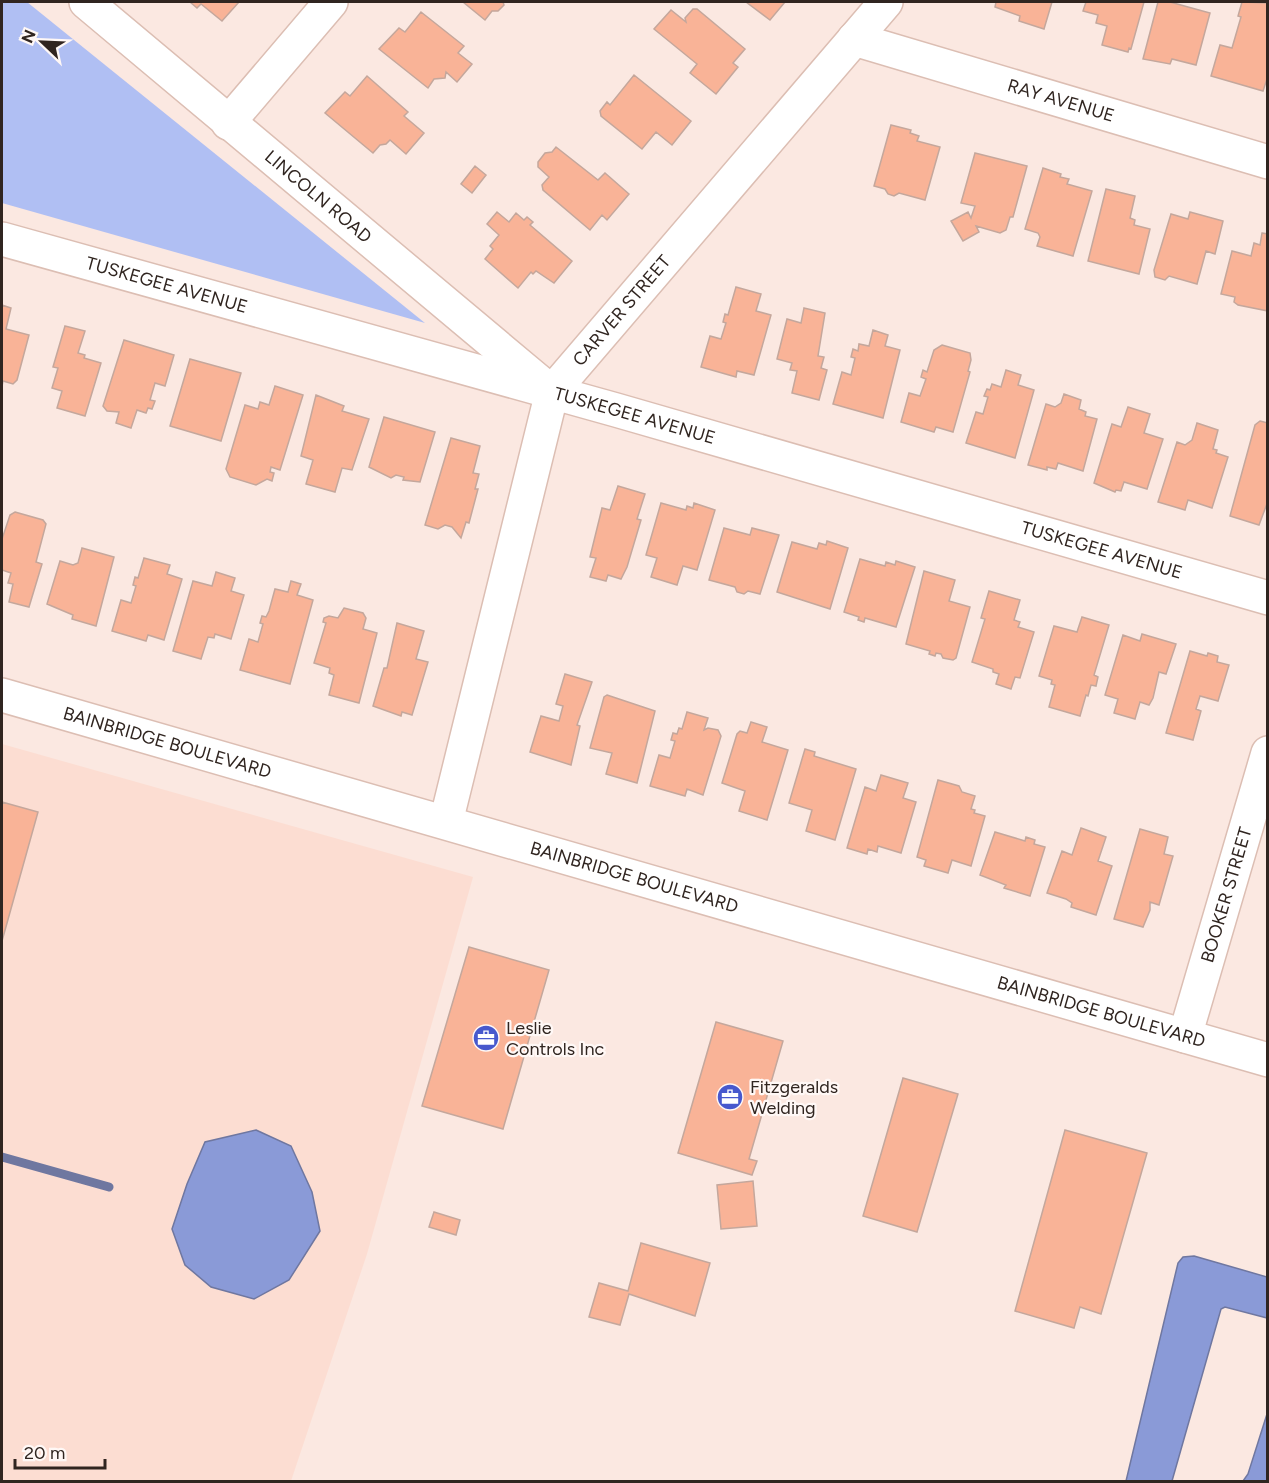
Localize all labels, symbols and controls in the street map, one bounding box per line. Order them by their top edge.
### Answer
north arrow [12,12,72,72]
text: N [17,27,40,46]
street label: RAY AVENUE [1005,74,1117,127]
street label: LINCOLN ROAD [260,146,376,248]
street label: CARVER STREET [568,251,675,371]
street label: TUSKEGEE AVENUE [83,252,250,318]
street label: TUSKEGEE AVENUE [552,382,718,449]
street label: TUSKEGEE AVENUE [1019,516,1185,584]
street label: BAINBRIDGE BOULEVARD [61,702,274,783]
street label: BOOKER STREET [1196,825,1257,965]
street label: BAINBRIDGE BOULEVARD [528,837,741,918]
street label: BAINBRIDGE BOULEVARD [995,971,1208,1052]
place label: Leslie Controls Inc [506,1017,605,1060]
office icon: Leslie Controls Inc [471,1023,501,1053]
place label: Fitzgeralds Welding [750,1076,838,1119]
office icon: Fitzgeralds Welding [715,1082,745,1112]
scale bar [15,1432,105,1470]
text: 20 m [24,1442,65,1464]

